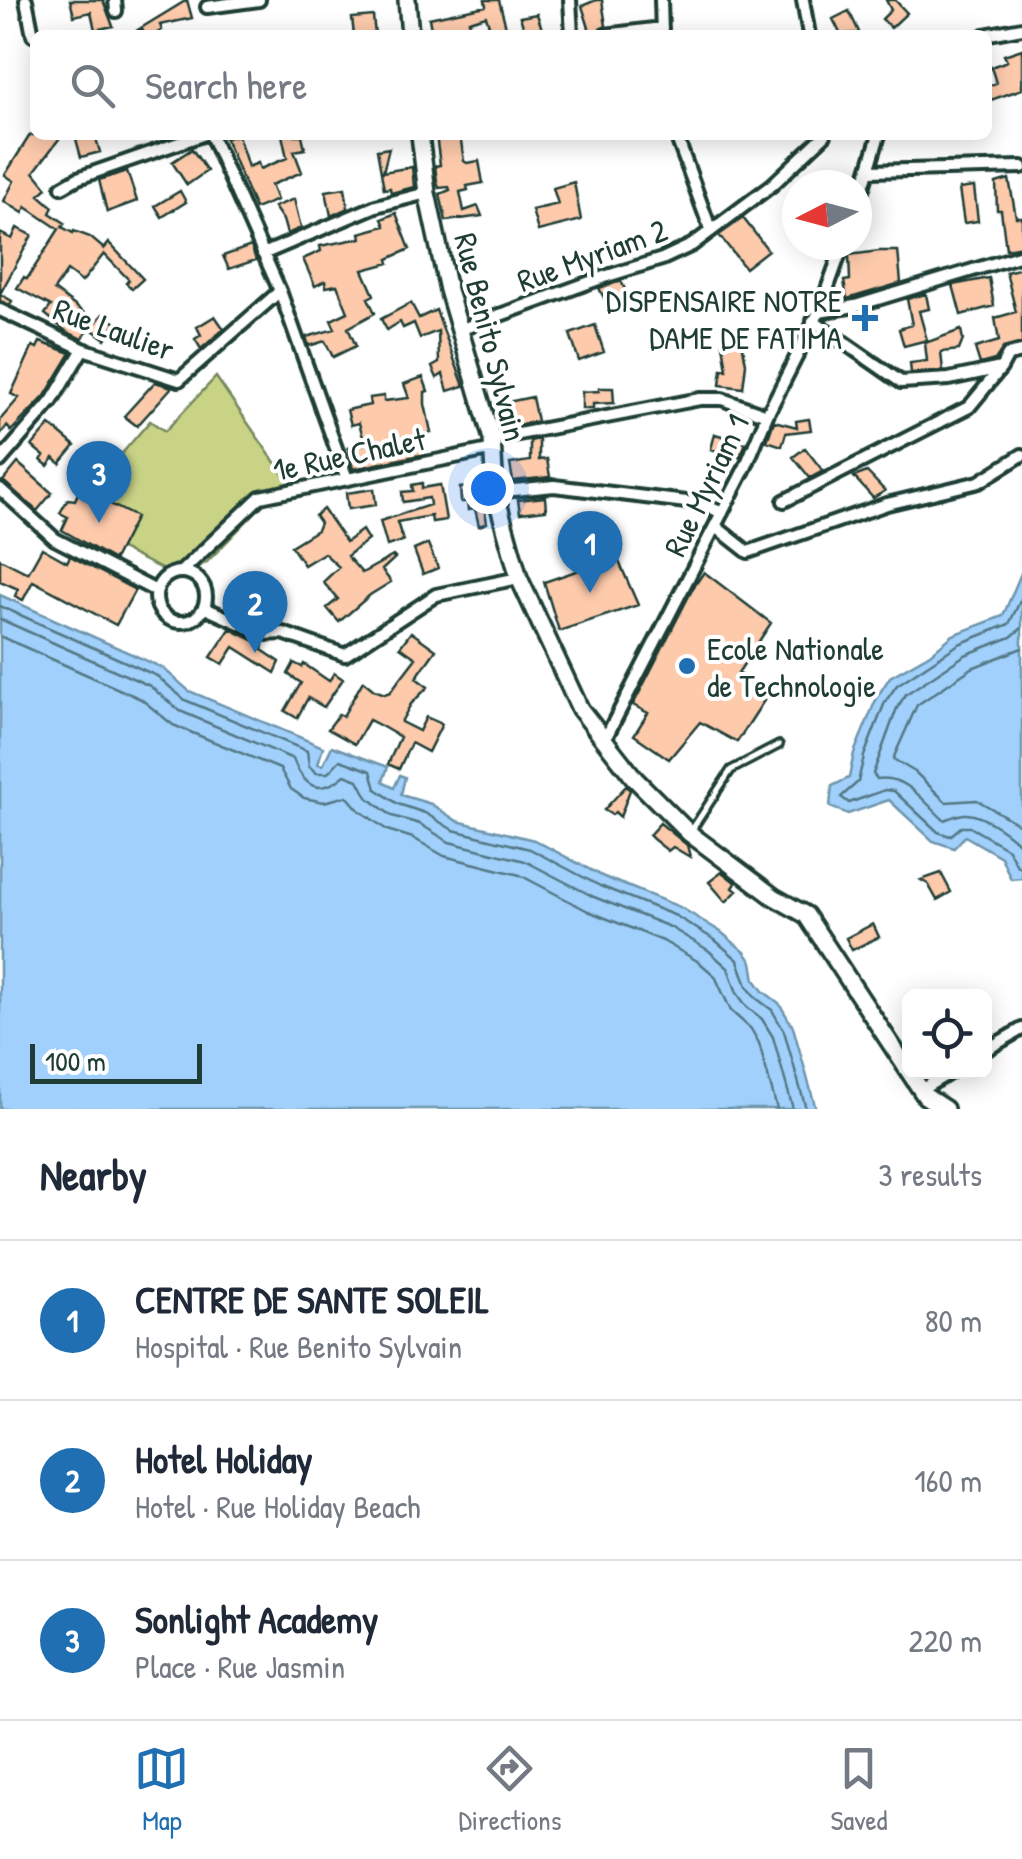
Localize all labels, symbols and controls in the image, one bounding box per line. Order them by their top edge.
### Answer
search box [30,30,992,140]
icon: search [65,58,120,113]
text: Search here [145,59,307,111]
north arrow [782,170,872,260]
street label: Rue Myriam 2 [511,208,673,302]
street label: Rue Benito Sylvain [444,228,538,446]
place label: DISPENSAIRE NOTRE DAME DE FATIMA [606,279,842,359]
street label: Rue Laulier [48,287,180,371]
marker: DISPENSAIRE NOTRE DAME DE FATIMA [852,305,878,331]
street label: Rue Myriam 1 [653,407,759,563]
street label: 1e Rue Chalet [269,417,430,491]
pin: 3 [66,440,132,523]
your location [463,463,514,514]
pin: 1 [558,510,622,593]
pin: 2 [222,570,288,653]
place label: Ecole Nationale de Technologie [707,627,884,707]
marker: Ecole Nationale de Technologie [676,655,698,677]
map controls [902,989,992,1079]
button: locate [902,989,992,1079]
scale bar [30,1039,202,1084]
text: 100 m [45,1042,106,1080]
text: Nearby [40,1146,147,1203]
text: 3 results [878,1153,982,1196]
text: CENTRE DE SANTE SOLEIL [135,1273,489,1325]
text: 1 [67,1299,78,1342]
text: 80 m [925,1299,982,1342]
text: Hospital · Rue Benito Sylvain [135,1325,462,1368]
text: Hotel Holiday [135,1433,313,1485]
text: 2 [65,1459,80,1502]
text: 160 m [914,1459,982,1502]
text: Hotel · Rue Holiday Beach [135,1485,421,1528]
text: Sonlight Academy [135,1593,378,1645]
text: 3 [65,1619,80,1662]
text: 220 m [909,1619,982,1662]
text: Place · Rue Jasmin [135,1645,345,1688]
tab: Map [134,1741,189,1839]
tab: Directions [458,1741,561,1839]
tab: Saved [830,1741,888,1839]

